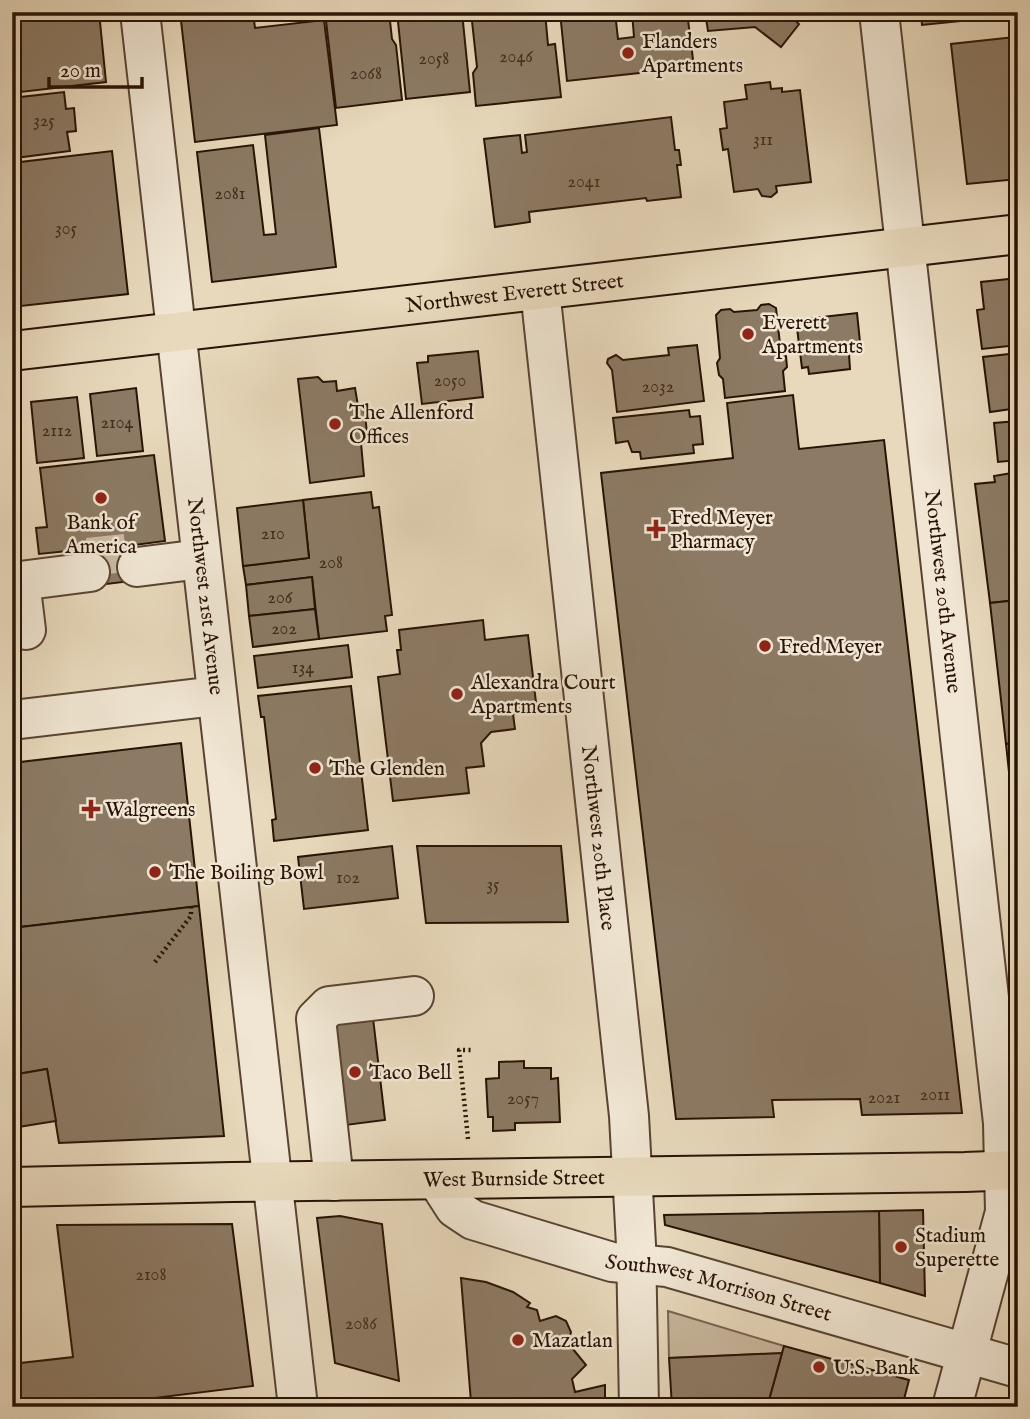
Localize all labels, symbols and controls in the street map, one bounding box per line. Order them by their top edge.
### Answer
place label: Flanders Apartments [641,29,743,80]
marker: Flanders Apartments [620,45,636,61]
scale bar [49,46,142,90]
house number: 2046 [499,46,533,69]
house number: 2058 [419,48,449,71]
text: 20 m [60,58,101,85]
house number: 2068 [350,63,382,86]
house number: 325 [33,110,55,133]
house number: 311 [753,129,773,152]
house number: 2041 [568,171,600,194]
house number: 2081 [214,183,246,206]
house number: 305 [55,218,78,241]
street label: Northwest Everett Street [404,268,625,320]
place label: Everett Apartments [761,310,863,361]
marker: Everett Apartments [740,326,756,342]
house number: 2050 [434,370,466,393]
house number: 2032 [642,376,674,399]
place label: The Allenford Offices [349,400,475,451]
house number: 2104 [101,412,134,435]
marker: The Allenford Offices [327,416,343,432]
house number: 2112 [42,420,72,443]
street label: Northwest 20th Avenue [917,488,967,695]
marker: Bank of America [93,490,109,506]
street label: Northwest 21st Avenue [180,496,229,697]
place label: Fred Meyer Pharmacy [670,505,773,556]
place label: Bank of America [64,510,139,561]
marker: Fred Meyer Pharmacy [648,521,664,537]
house number: 210 [261,523,285,546]
house number: 208 [319,552,343,575]
house number: 206 [268,587,293,610]
house number: 202 [271,618,297,641]
place label: Fred Meyer [779,634,882,661]
marker: Fred Meyer [757,638,773,654]
house number: 134 [292,657,314,680]
place label: Alexandra Court Apartments [470,670,616,721]
marker: Alexandra Court Apartments [449,686,465,702]
street label: Northwest 20th Place [574,744,621,932]
place label: The Glenden [329,756,445,783]
marker: The Glenden [307,760,323,776]
place label: Walgreens [105,797,196,824]
marker: Walgreens [83,801,99,817]
place label: The Boiling Bowl [169,860,324,887]
marker: The Boiling Bowl [147,864,163,880]
house number: 102 [336,867,360,890]
house number: 35 [486,874,500,897]
place label: Taco Bell [369,1060,452,1087]
marker: Taco Bell [347,1064,363,1080]
house number: 2011 [920,1084,950,1107]
house number: 2021 [868,1087,900,1110]
house number: 2057 [507,1088,539,1111]
street label: West Burnside Street [423,1165,605,1194]
place label: Stadium Superette [915,1223,999,1274]
marker: Stadium Superette [893,1239,909,1255]
street label: Southwest Morrison Street [602,1249,834,1329]
house number: 2108 [136,1264,166,1287]
house number: 2086 [345,1313,377,1336]
place label: Mazatlan [532,1328,613,1355]
marker: Mazatlan [510,1332,526,1348]
place label: U.S. Bank [833,1355,920,1382]
marker: U.S. Bank [811,1359,827,1375]

